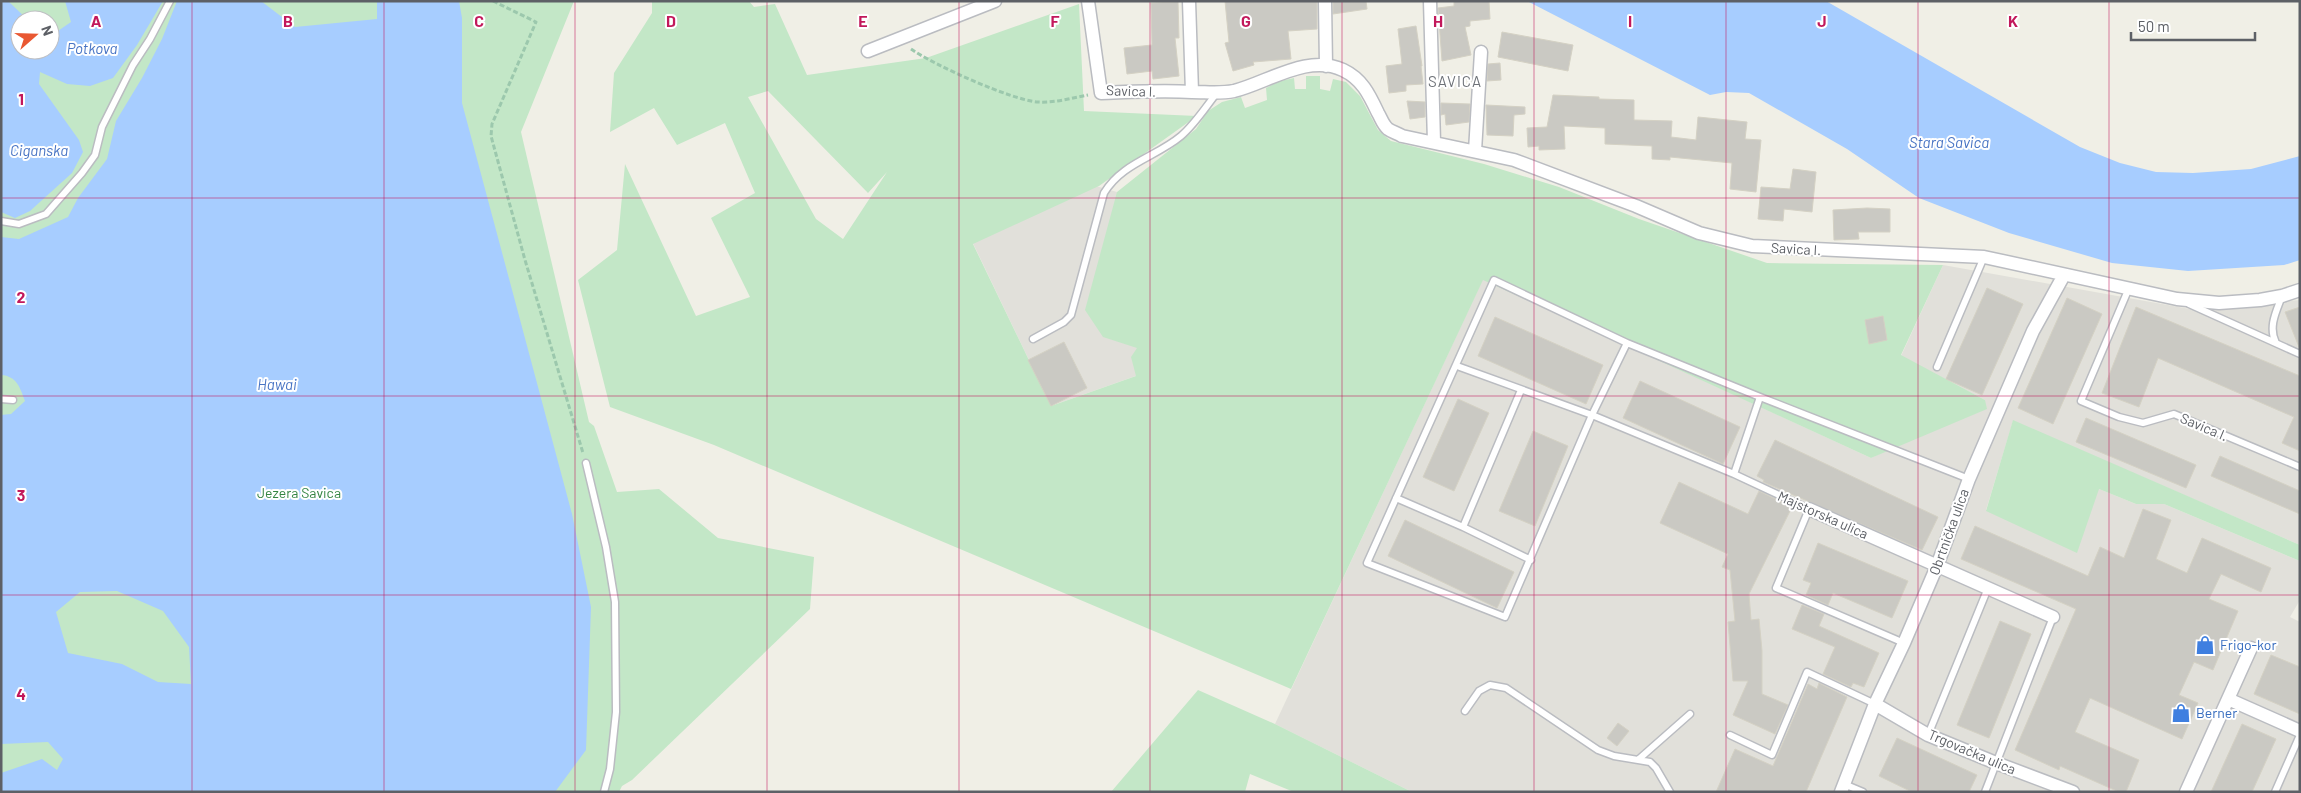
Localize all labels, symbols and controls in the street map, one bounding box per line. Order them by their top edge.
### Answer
north arrow [10,10,60,60]
scale bar [2131,10,2255,42]
text: A [91,11,102,30]
text: B [283,11,293,30]
text: C [474,11,484,30]
text: D [666,11,676,30]
text: E [858,11,868,30]
text: F [1051,11,1060,30]
text: G [1241,11,1251,30]
text: H [1433,11,1443,30]
text: I [1628,11,1632,30]
text: J [1817,11,1827,30]
text: K [2008,11,2018,30]
text: 50 m [2138,17,2170,35]
text: N [38,23,57,38]
water label: Potkova [67,39,117,57]
district label: SAVICA [1428,72,1482,90]
street label: Savica I. [1106,81,1156,100]
text: 1 [18,89,24,108]
water label: Stara Savica [1909,133,1989,151]
water label: Ciganska [10,141,68,159]
street label: Savica I. [1771,239,1822,258]
text: 2 [17,287,26,306]
water label: Hawai [257,375,297,393]
street label: Savica I. [2178,409,2231,444]
park label: Jezera Savica [257,484,341,501]
text: 3 [17,485,25,504]
street label: Obrtnička ulica [1925,486,1972,577]
street label: Majstorska ulica [1775,487,1871,542]
shop icon: Frigo-kor [2194,634,2216,656]
place label: Frigo-kor [2220,636,2277,653]
text: 4 [16,684,26,703]
shop icon: Berner [2170,702,2192,724]
place label: Berner [2196,704,2237,721]
street label: Trgovačka ulica [1926,725,2019,778]

